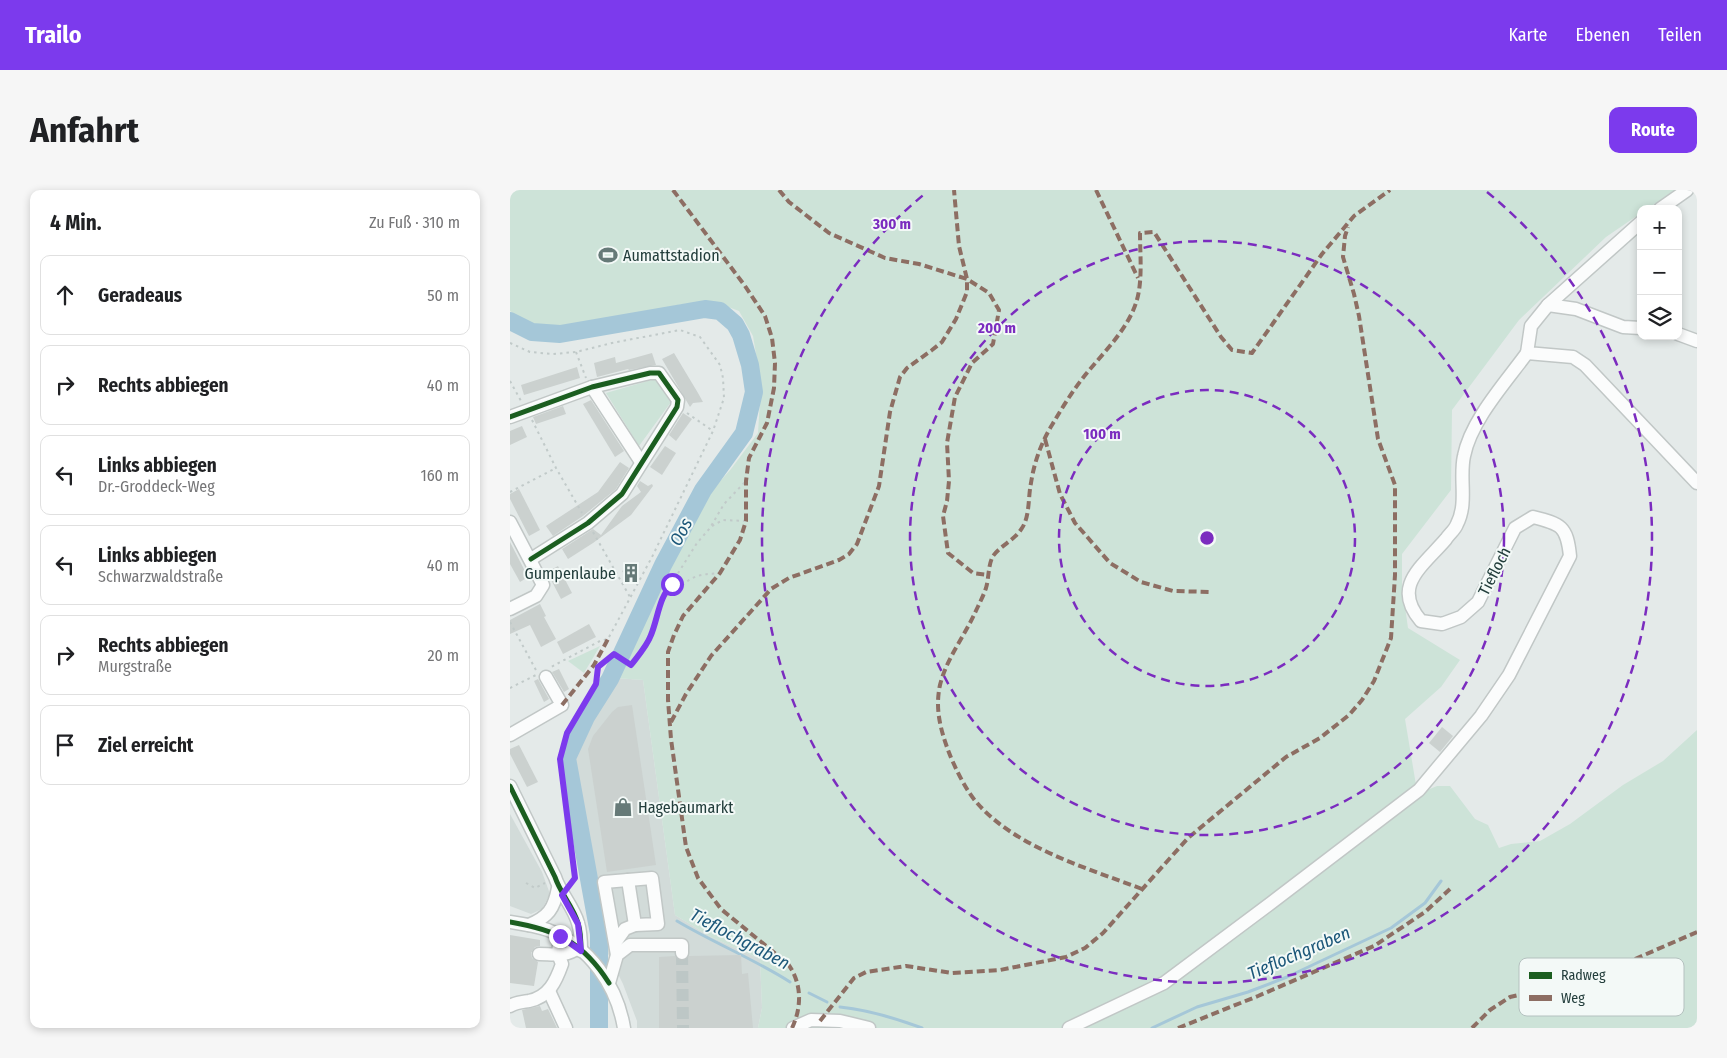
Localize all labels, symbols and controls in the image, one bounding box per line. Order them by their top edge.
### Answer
text: Trailo [25,21,82,49]
text: Karte [1508,24,1547,46]
text: Ebenen [1575,24,1630,46]
text: Teilen [1658,24,1702,46]
button: Route [1609,107,1697,153]
text: Anfahrt [30,109,139,151]
map controls [1637,205,1682,340]
button: + [1637,205,1682,250]
text: 4 Min. [50,210,102,236]
text: Zu Fuß · 310 m [369,213,460,232]
text: 300 m [872,215,911,233]
sports icon: Aumattstadion [597,244,619,266]
place label: Aumattstadion [623,246,720,265]
button: − [1637,250,1682,295]
icon: ahead [51,281,79,309]
text: Geradeaus [98,284,182,307]
text: 50 m [427,286,459,305]
button: layers [1637,295,1682,340]
text: 200 m [977,319,1016,337]
icon: right [51,371,79,399]
text: Rechts abbiegen [98,374,228,397]
text: 40 m [427,376,459,395]
text: 100 m [1083,425,1121,443]
text: Links abbiegen [98,454,217,477]
icon: left [51,461,79,489]
text: 160 m [420,466,459,485]
text: Dr.-Groddeck-Weg [98,477,215,496]
water label: Oos [665,514,698,550]
centre of rings [1198,529,1216,547]
text: Links abbiegen [98,544,217,567]
street label: Tiefloch [1474,544,1515,599]
icon: left [51,551,79,579]
text: 40 m [427,556,459,575]
building icon: Gumpenlaube [620,562,642,584]
place label: Gumpenlaube [525,564,616,583]
text: Schwarzwaldstraße [98,567,223,586]
route start [661,573,684,596]
text: Rechts abbiegen [98,634,228,657]
icon: right [51,641,79,669]
text: 20 m [428,646,459,665]
text: Murgstraße [98,657,172,676]
icon: arrive [51,731,79,759]
text: Ziel erreicht [98,734,194,757]
shop icon: Hagebaumarkt [612,796,634,818]
place label: Hagebaumarkt [638,798,734,817]
water label: Tieflochgraben [686,904,794,974]
water label: Tieflochgraben [1244,921,1354,985]
route end [549,925,572,948]
legend [1519,958,1684,1016]
text: Radweg [1561,967,1606,984]
text: Weg [1561,990,1585,1007]

